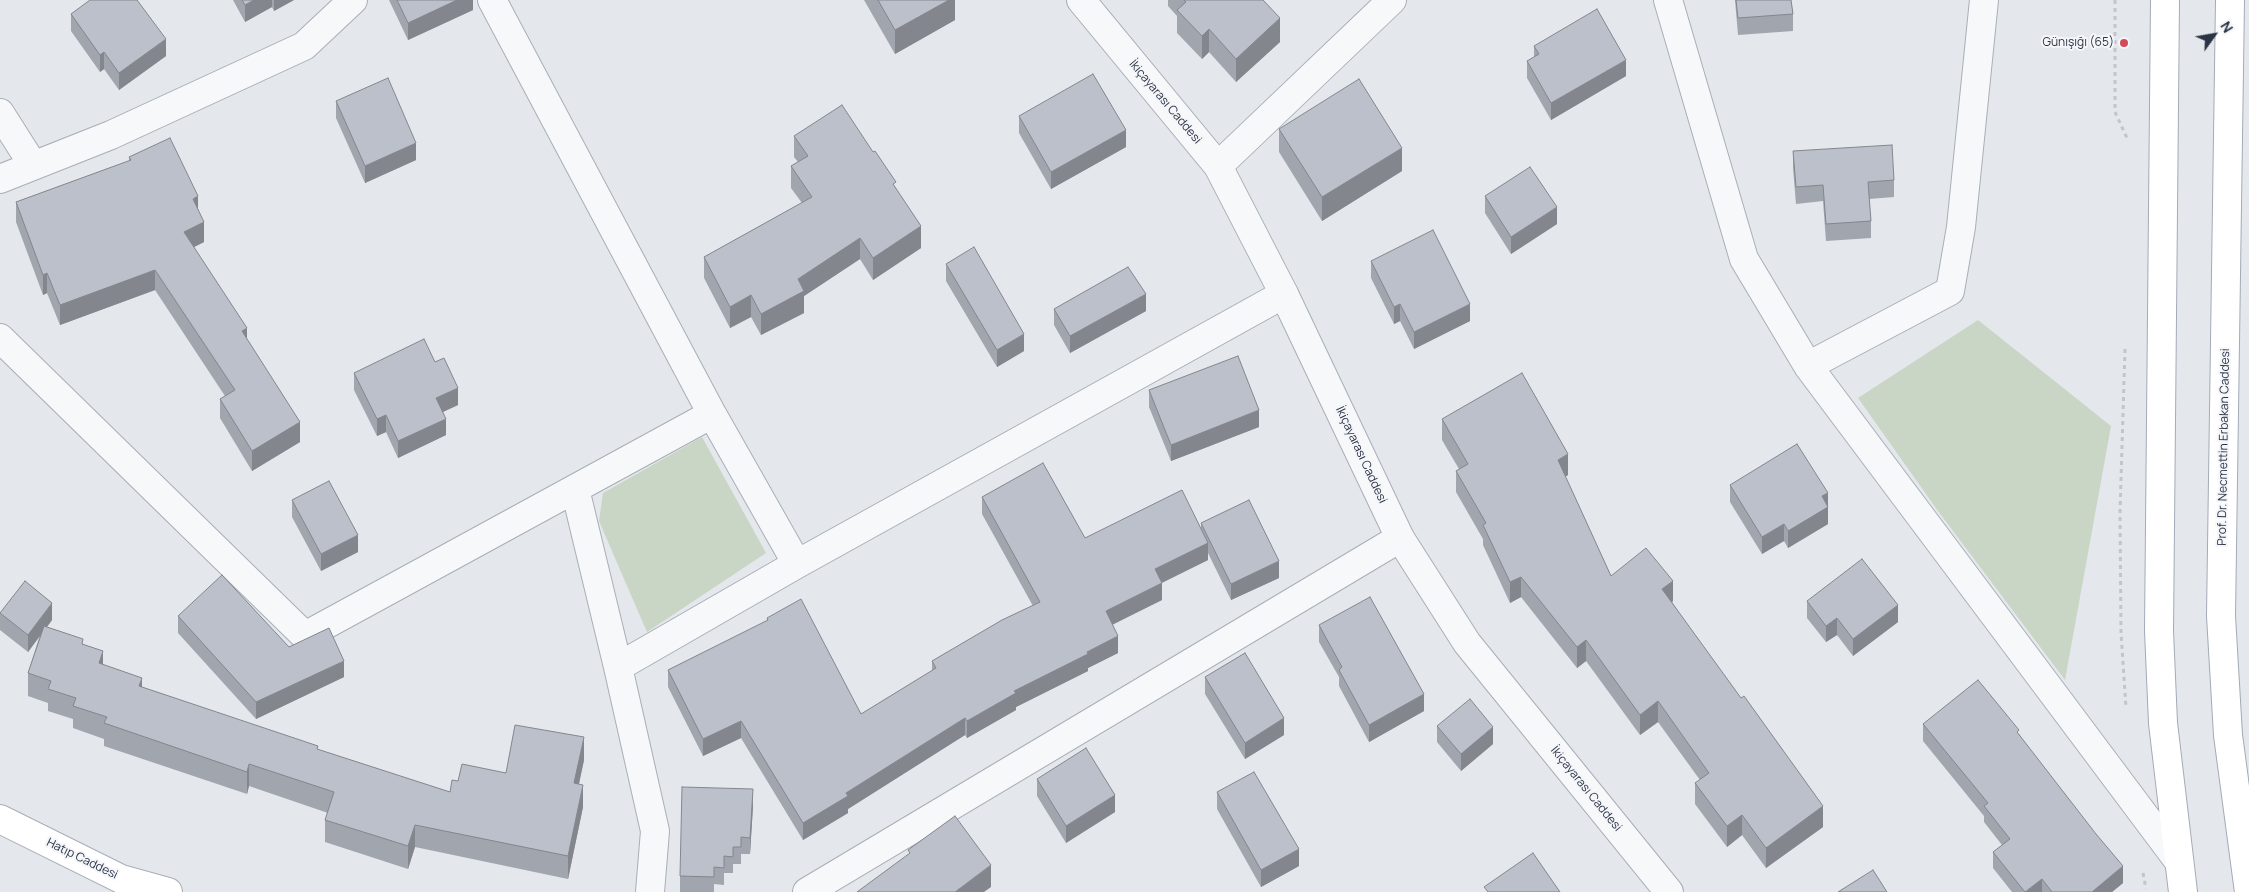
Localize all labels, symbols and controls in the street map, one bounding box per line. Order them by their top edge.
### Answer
north arrow [2189,10,2239,60]
text: N [2216,17,2238,36]
place label: Günışığı (65) [2042,36,2114,50]
marker: Günışığı (65) [2118,37,2130,49]
street label: İkiçayarası Caddesi [1126,57,1204,147]
street label: Prof. Dr. Necmettin Erbakan Caddesi [2215,348,2233,546]
street label: İkiçayarası Caddesi [1332,404,1390,506]
street label: İkiçayarası Caddesi [1547,744,1625,834]
street label: Hatıp Caddesi [44,836,120,882]

